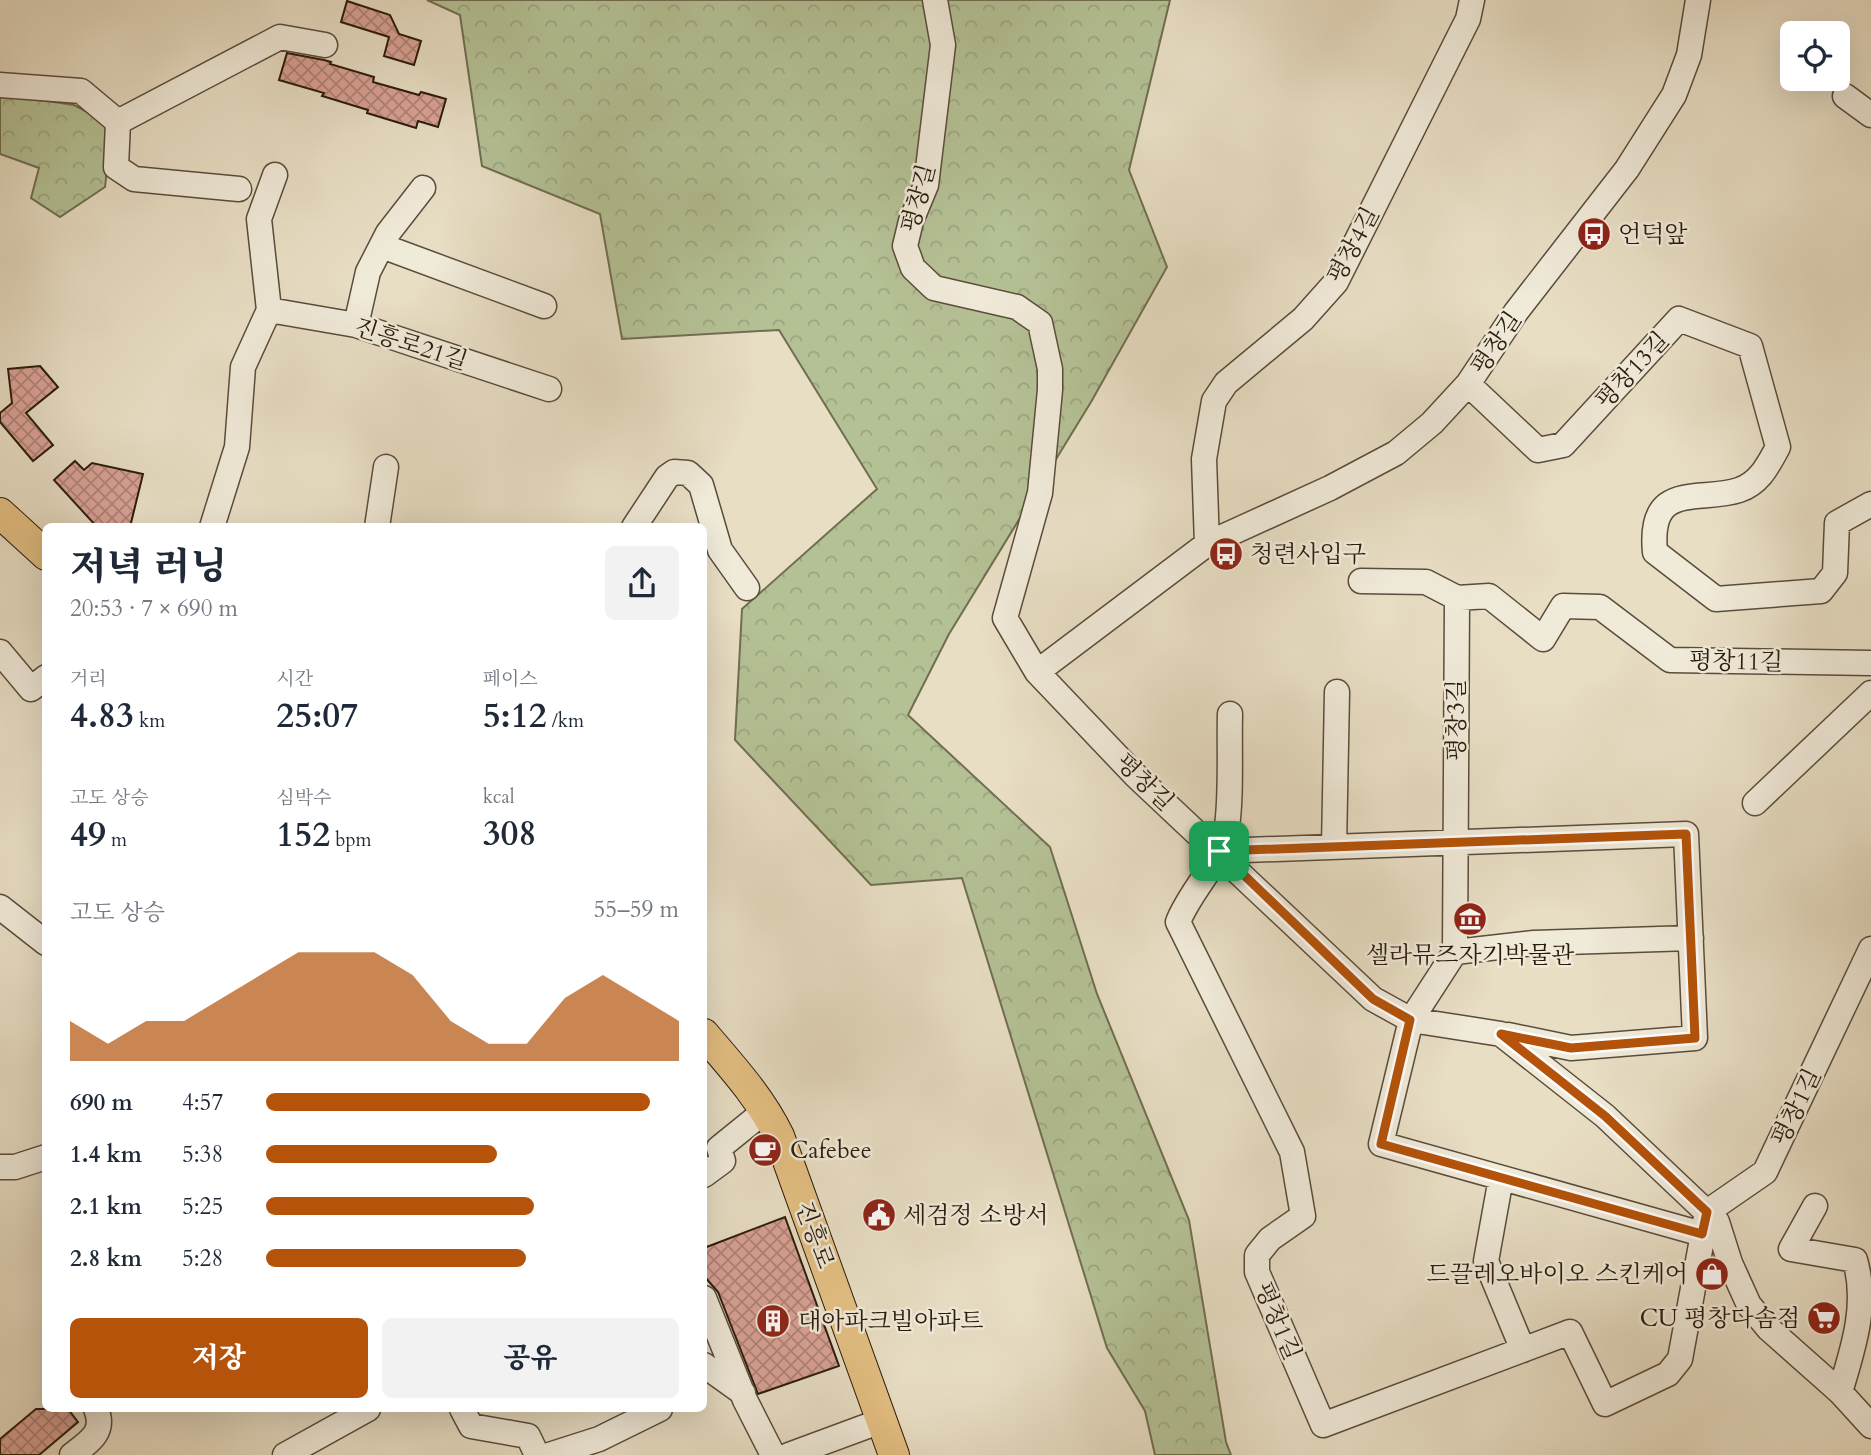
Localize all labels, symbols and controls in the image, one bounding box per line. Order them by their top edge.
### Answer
map controls [1780,21,1850,91]
button: locate [1780,21,1850,91]
street label: 평창길 [894,160,943,236]
street label: 평창4길 [1320,201,1387,289]
bus stop icon: 언덕앞 [1575,215,1613,253]
place label: 언덕앞 [1618,218,1688,251]
street label: 평창길 [1463,305,1530,381]
street label: 진흥로21길 [350,311,472,378]
street label: 평창13길 [1588,325,1677,416]
bus stop icon: 청련사입구 [1207,535,1245,573]
place label: 청련사입구 [1250,538,1366,571]
text: 저녁 러닝 [70,541,227,593]
button: share [605,546,679,620]
text: 20:53 · 7 × 690 m [70,593,238,624]
street label: 평창11길 [1689,644,1783,679]
text: 거리 [70,666,107,692]
text: 시간 [276,666,313,692]
text: 페이스 [483,666,538,692]
street label: 평창3길 [1440,679,1473,761]
text: 4.83 [70,692,134,740]
text: 25:07 [276,692,358,740]
text: 5:12 [483,692,547,740]
text: km [134,708,165,734]
text: /km [547,708,584,734]
street label: 평창길 [1108,746,1181,818]
text: kcal [483,784,515,810]
text: 고도 상승 [70,785,149,811]
text: 심박수 [276,785,331,811]
text: 308 [483,810,536,858]
text: 49 [70,811,106,859]
text: 152 [276,811,330,859]
pin [1189,821,1249,881]
text: m [106,827,127,853]
text: bpm [330,827,372,853]
icon: arrive [1200,832,1238,870]
text: 55–59 m [594,894,679,925]
text: 고도 상승 [70,897,165,928]
museum icon: 셀라뮤즈자기박물관 [1451,900,1489,938]
place label: 셀라뮤즈자기박물관 [1366,939,1574,972]
street label: 평창1길 [1764,1063,1829,1151]
text: 690 m [70,1087,133,1118]
text: 4:57 [182,1087,223,1118]
cafe icon: Cafebee [746,1131,784,1169]
place label: Cafebee [790,1134,872,1167]
text: 1.4 km [70,1139,142,1170]
text: 5:38 [182,1139,223,1170]
text: 2.1 km [70,1191,142,1222]
text: 5:25 [182,1191,223,1222]
public building icon: 세검정 소방서 [860,1196,898,1234]
street label: 진흥로 [787,1197,842,1273]
place label: 세검정 소방서 [903,1199,1049,1232]
text: 2.8 km [70,1243,142,1274]
text: 5:28 [182,1243,223,1274]
shop icon: 드끌레오바이오 스킨케어 [1693,1255,1731,1293]
place label: 드끌레오바이오 스킨케어 [1427,1258,1688,1291]
street label: 평창1길 [1246,1277,1309,1365]
supermarket icon: CU 평창다솜점 [1805,1299,1843,1337]
building icon: 대아파크빌아파트 [754,1302,792,1340]
place label: CU 평창다솜점 [1640,1302,1800,1335]
place label: 대아파크빌아파트 [798,1305,983,1338]
button: 저장 [70,1318,368,1398]
button: 공유 [382,1318,679,1398]

